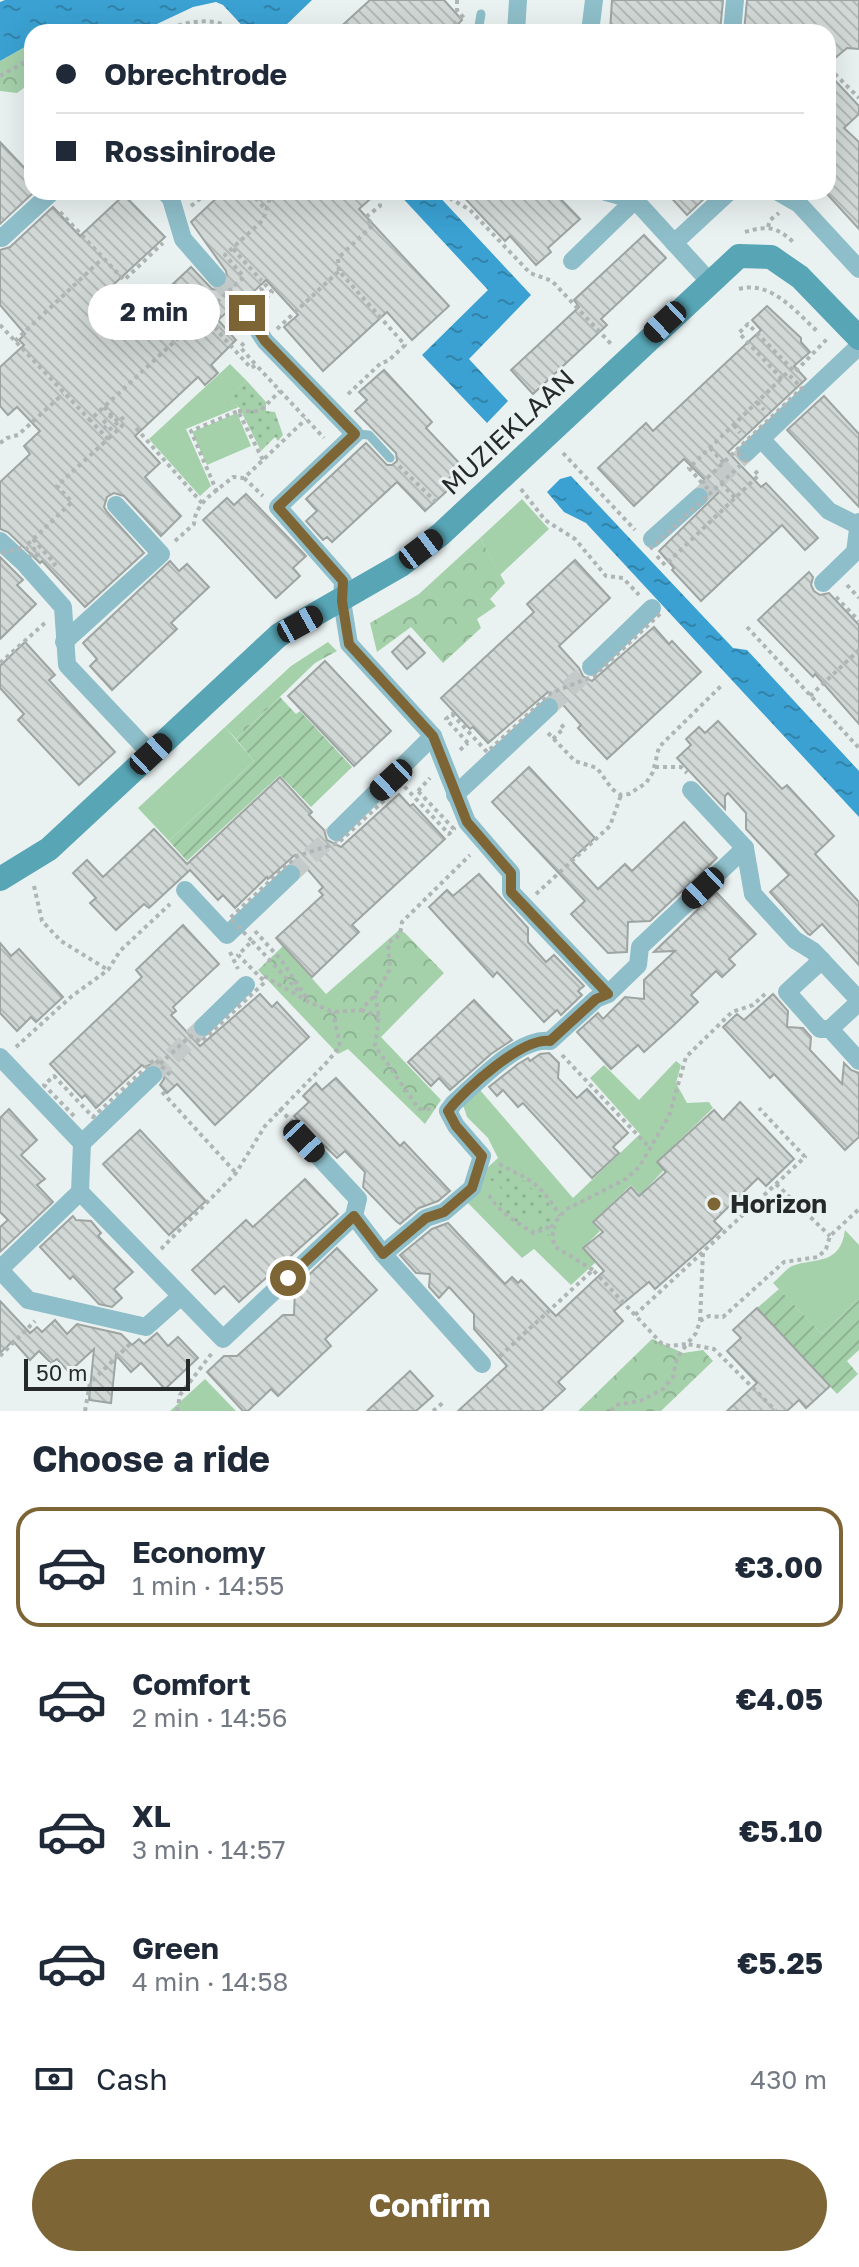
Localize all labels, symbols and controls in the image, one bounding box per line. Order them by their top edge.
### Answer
text: Obrechtrode [104,56,287,92]
text: Rossinirode [104,133,276,169]
callout: 2 min [87,285,219,341]
route end [229,295,265,331]
text: 2 min [120,296,188,327]
car [639,297,691,347]
street label: MUZIEKLAAN [435,362,580,501]
car [395,525,447,573]
car [273,602,327,646]
car [125,729,177,779]
car [365,755,417,805]
car [677,863,729,913]
car [279,1115,329,1167]
place label: Horizon [730,1188,827,1219]
marker: Horizon [705,1195,723,1213]
route start [270,1260,306,1296]
scale bar [24,1355,190,1391]
text: 50 m [36,1359,87,1386]
text: Choose a ride [32,1437,270,1480]
icon: car [36,1531,108,1603]
text: Economy [132,1534,266,1570]
text: €3.00 [735,1549,823,1585]
text: 1 min · 14:55 [132,1570,284,1601]
icon: car [36,1663,108,1735]
text: Comfort [132,1666,251,1702]
text: €4.05 [736,1681,823,1717]
text: 2 min · 14:56 [132,1702,287,1733]
icon: car [36,1795,108,1867]
text: XL [132,1798,171,1834]
text: €5.10 [739,1813,823,1849]
text: 3 min · 14:57 [132,1834,286,1865]
icon: car [36,1927,108,1999]
text: Green [132,1930,219,1966]
text: €5.25 [737,1945,823,1981]
text: 4 min · 14:58 [132,1966,288,1997]
icon: cash [32,2057,76,2101]
text: Cash [96,2061,168,2097]
text: 430 m [750,2064,827,2095]
button: Confirm [32,2159,827,2251]

